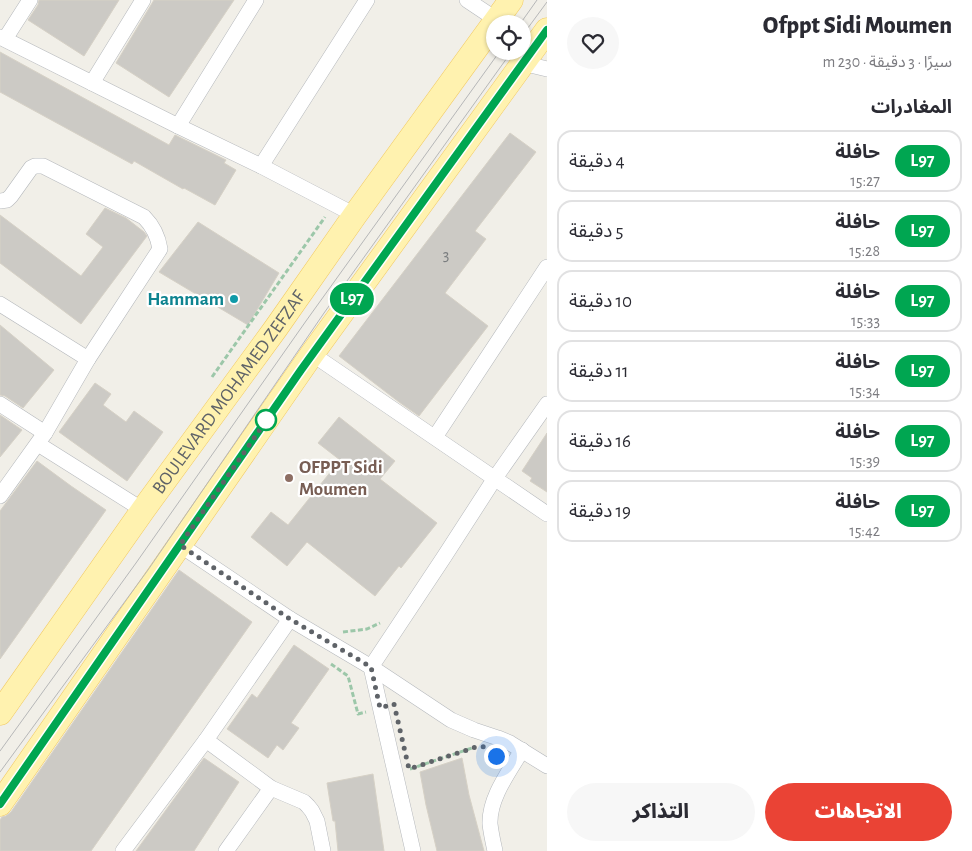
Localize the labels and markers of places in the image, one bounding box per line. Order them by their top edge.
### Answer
place label: Hammam [147,290,224,309]
marker: Hammam [228,293,240,305]
unlabelled marker [255,409,277,431]
place label: OFPPT Sidi Moumen [299,458,383,499]
marker: OFPPT Sidi Moumen [283,472,295,484]

